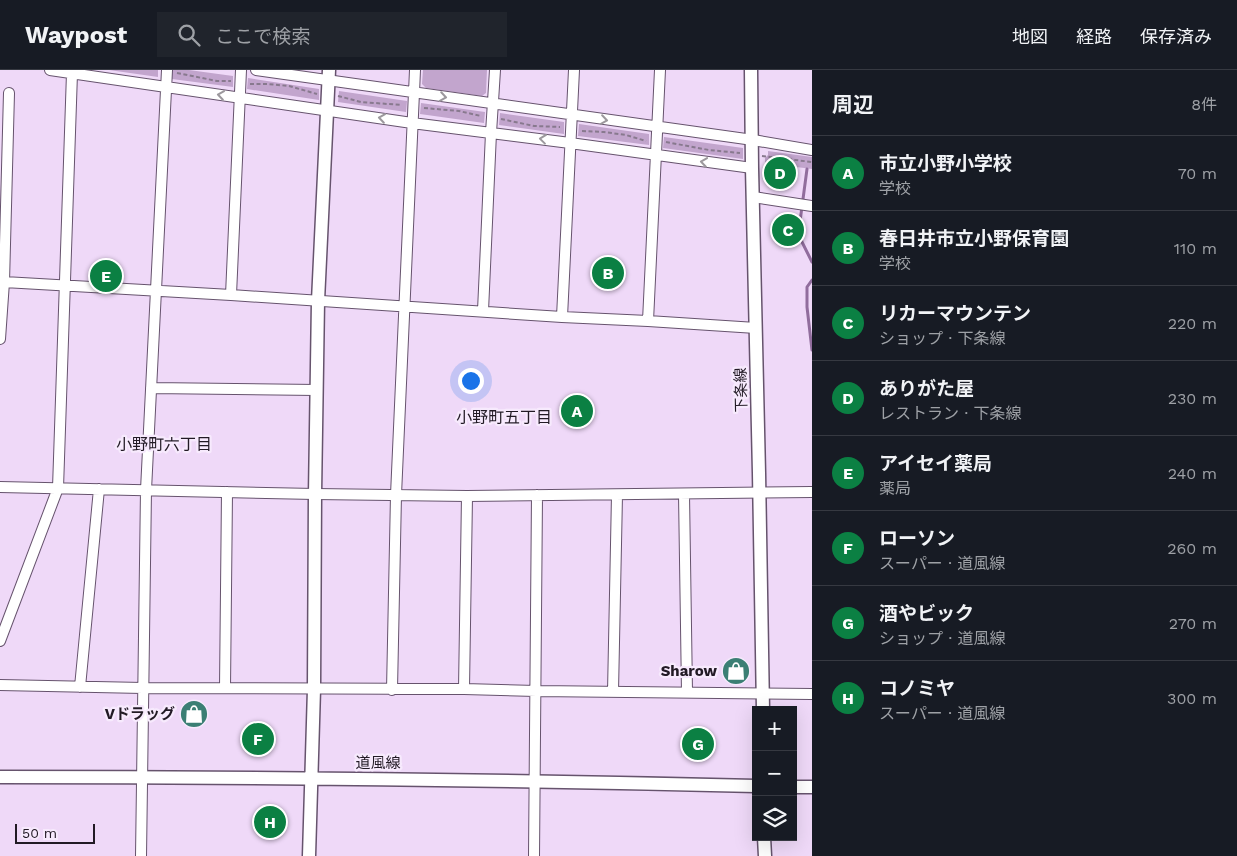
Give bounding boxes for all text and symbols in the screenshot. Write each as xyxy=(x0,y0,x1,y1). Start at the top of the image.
search box xyxy=(157,12,507,57)
text: Waypost xyxy=(25,21,127,49)
icon: search xyxy=(175,21,203,49)
text: ここで検索 xyxy=(215,25,310,48)
text: 地図 xyxy=(1012,26,1048,47)
text: 経路 xyxy=(1076,26,1112,47)
text: 保存済み xyxy=(1140,26,1212,47)
one-way arrow xyxy=(217,90,225,101)
one-way arrow xyxy=(439,91,448,101)
text: 周辺 xyxy=(832,92,874,117)
text: 8件 xyxy=(1191,95,1217,114)
one-way arrow xyxy=(378,113,386,124)
one-way arrow xyxy=(600,114,608,125)
one-way arrow xyxy=(539,135,547,145)
text: 市立小野小学校 xyxy=(879,152,1012,175)
pin: D xyxy=(764,154,796,192)
one-way arrow xyxy=(700,157,708,168)
text: A xyxy=(843,164,853,183)
text: 70 m xyxy=(1178,164,1217,183)
text: 学校 xyxy=(879,179,911,198)
pin: C xyxy=(772,211,804,249)
text: 春日井市立小野保育園 xyxy=(879,227,1069,250)
text: B xyxy=(843,239,853,258)
text: 110 m xyxy=(1174,239,1217,258)
pin: B xyxy=(592,254,624,292)
text: 学校 xyxy=(879,254,911,273)
pin: E xyxy=(90,257,122,295)
text: リカーマウンテン xyxy=(879,302,1031,325)
text: C xyxy=(843,314,853,333)
text: 220 m xyxy=(1168,314,1217,333)
text: ショップ · 下条線 xyxy=(879,329,1006,348)
street label: 下条線 xyxy=(732,367,750,413)
your location xyxy=(458,368,484,394)
text: ありがた屋 xyxy=(879,377,974,400)
text: D xyxy=(842,389,854,408)
text: 230 m xyxy=(1168,389,1217,408)
pin: A xyxy=(561,392,593,430)
text: レストラン · 下条線 xyxy=(879,404,1022,423)
district label: 小野町五丁目 xyxy=(456,408,552,427)
district label: 小野町六丁目 xyxy=(116,435,212,454)
text: アイセイ薬局 xyxy=(879,452,992,475)
text: E xyxy=(843,464,853,483)
text: 240 m xyxy=(1168,464,1217,483)
text: 薬局 xyxy=(879,479,911,498)
text: ローソン xyxy=(879,527,955,550)
text: F xyxy=(843,539,853,558)
text: 260 m xyxy=(1167,539,1217,558)
text: スーパー · 道風線 xyxy=(879,554,1005,573)
text: 酒やビック xyxy=(879,602,974,625)
text: G xyxy=(842,614,854,633)
text: 270 m xyxy=(1169,614,1217,633)
text: ショップ · 道風線 xyxy=(879,629,1006,648)
shop icon: Sharow xyxy=(721,656,751,686)
place label: Sharow xyxy=(661,662,717,680)
text: コノミヤ xyxy=(879,677,955,700)
text: H xyxy=(842,689,854,708)
text: 300 m xyxy=(1167,689,1217,708)
shop icon: Vドラッグ xyxy=(179,699,209,729)
text: スーパー · 道風線 xyxy=(879,704,1005,723)
place label: Vドラッグ xyxy=(105,705,175,723)
map controls xyxy=(752,706,797,841)
button: + xyxy=(752,706,797,751)
pin: F xyxy=(242,720,274,758)
pin: G xyxy=(682,725,714,763)
button: − xyxy=(752,751,797,796)
street label: 道風線 xyxy=(355,754,401,772)
button: layers xyxy=(752,796,797,841)
pin: H xyxy=(254,803,286,841)
scale bar xyxy=(15,821,95,844)
text: 50 m xyxy=(22,825,57,841)

